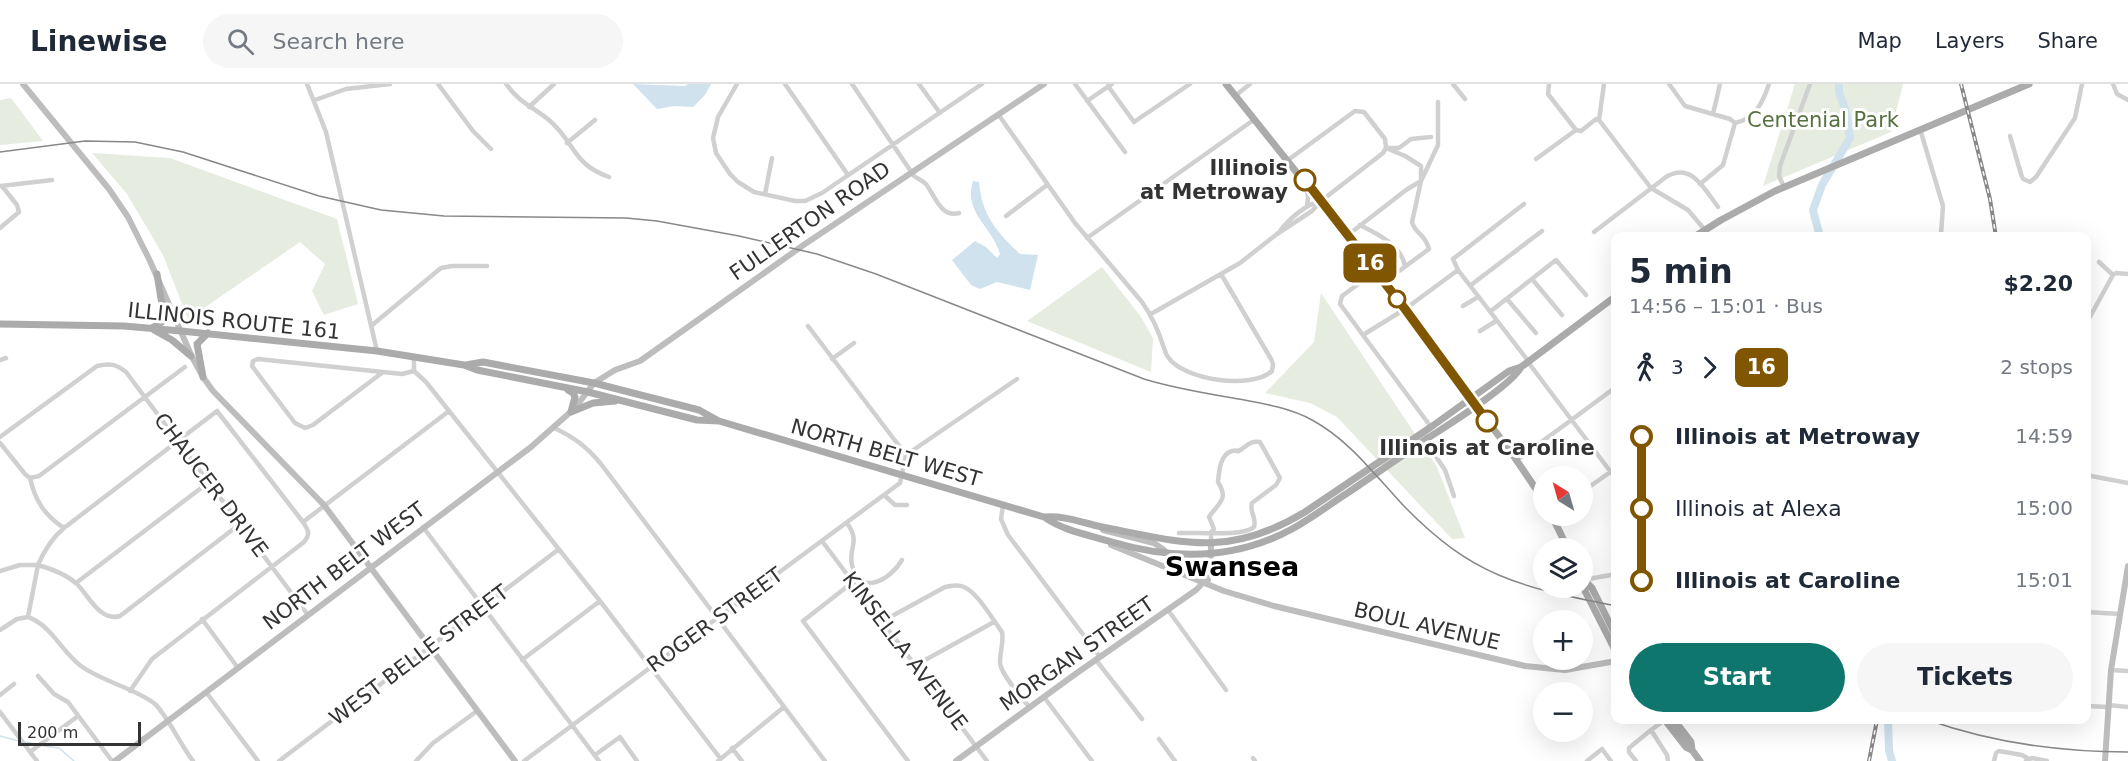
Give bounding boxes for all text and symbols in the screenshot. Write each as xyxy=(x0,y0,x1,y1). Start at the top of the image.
search box xyxy=(203,14,623,68)
text: Linewise xyxy=(30,25,167,58)
icon: search xyxy=(224,25,257,58)
text: Search here xyxy=(272,29,405,54)
text: Map xyxy=(1858,29,1902,53)
text: Layers xyxy=(1935,29,2004,53)
text: Share xyxy=(2037,29,2098,53)
park label: Centenial Park xyxy=(1747,108,1900,132)
place label: Illinois at Metroway xyxy=(1140,156,1288,204)
street label: FULLERTON ROAD xyxy=(725,157,895,285)
marker: Illinois at Metroway xyxy=(1294,169,1316,191)
line badge: 16 xyxy=(1343,244,1397,282)
text: 16 xyxy=(1355,251,1385,275)
text: 5 min xyxy=(1629,252,1733,291)
text: $2.20 xyxy=(2003,271,2073,296)
unlabelled marker xyxy=(1388,290,1406,308)
text: 14:56 – 15:01 · Bus xyxy=(1629,294,1823,318)
street label: ILLINOIS ROUTE 161 xyxy=(127,298,341,344)
icon: walk xyxy=(1629,351,1662,384)
icon: forward xyxy=(1693,351,1726,384)
text: 3 xyxy=(1671,355,1684,379)
text: 16 xyxy=(1747,355,1776,379)
text: 2 stops xyxy=(2000,355,2073,379)
street label: CHAUCER DRIVE xyxy=(149,408,273,562)
marker: Illinois at Caroline xyxy=(1476,410,1498,432)
street label: NORTH BELT WEST xyxy=(788,414,984,492)
text: Illinois at Metroway xyxy=(1675,424,1920,449)
text: 14:59 xyxy=(2015,424,2073,448)
place label: Illinois at Caroline xyxy=(1379,436,1595,460)
north arrow xyxy=(1533,466,1593,526)
map controls xyxy=(1533,466,1593,742)
text: Illinois at Alexa xyxy=(1675,496,1842,521)
text: 15:00 xyxy=(2015,496,2073,520)
street label: NORTH BELT WEST xyxy=(258,497,430,635)
button: layers xyxy=(1533,538,1593,598)
district label: Swansea xyxy=(1165,551,1299,582)
street label: ROGER STREET xyxy=(642,563,788,677)
street label: KINSELLA AVENUE xyxy=(838,567,972,735)
text: Illinois at Caroline xyxy=(1675,568,1901,593)
text: 15:01 xyxy=(2015,568,2073,592)
street label: WEST BELLE STREET xyxy=(325,580,513,730)
street label: MORGAN STREET xyxy=(995,592,1159,716)
street label: BOUL AVENUE xyxy=(1352,598,1502,654)
button: + xyxy=(1533,610,1593,670)
button: Start xyxy=(1629,643,1845,712)
button: Tickets xyxy=(1857,643,2073,712)
button: − xyxy=(1533,682,1593,742)
scale bar xyxy=(18,719,141,746)
text: 200 m xyxy=(27,723,78,742)

